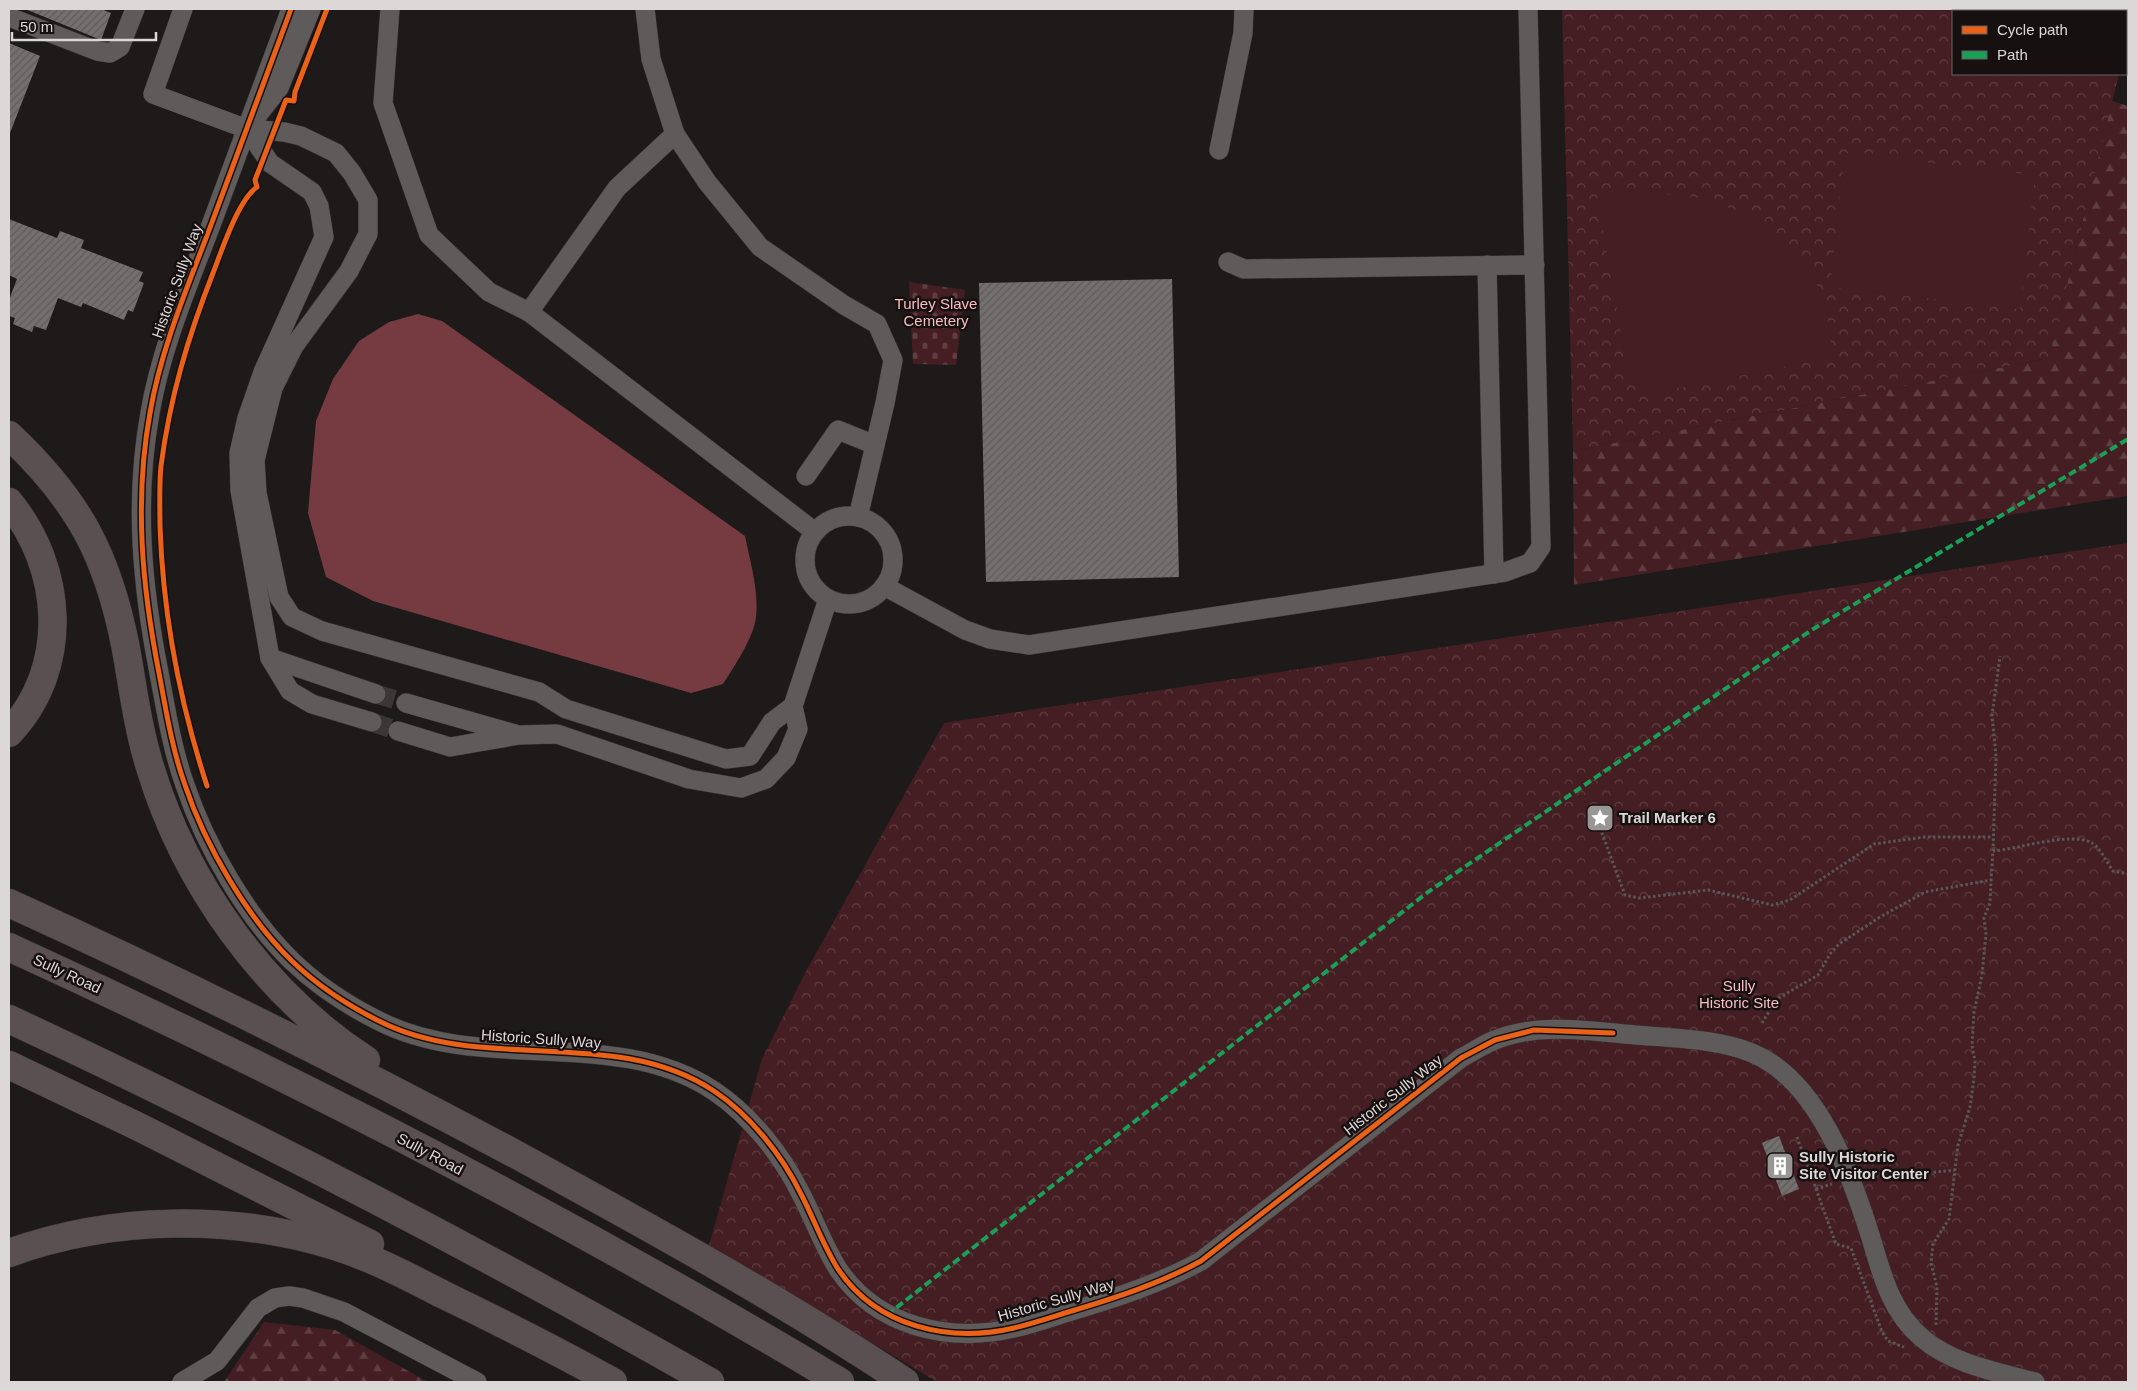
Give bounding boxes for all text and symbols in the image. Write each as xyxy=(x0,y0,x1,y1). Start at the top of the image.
scale bar xyxy=(12,10,156,42)
legend xyxy=(1952,10,2127,75)
text: 50 m xyxy=(20,18,53,35)
text: Cycle path xyxy=(1997,21,2068,38)
text: Path xyxy=(1997,46,2028,63)
street label: Historic Sully Way xyxy=(148,221,205,340)
park label: Turley Slave Cemetery xyxy=(895,295,977,329)
place icon: Trail Marker 6 xyxy=(1585,803,1615,833)
place label: Trail Marker 6 xyxy=(1619,809,1716,826)
street label: Sully Road xyxy=(31,951,104,997)
park label: Sully Historic Site xyxy=(1699,977,1779,1011)
street label: Historic Sully Way xyxy=(480,1026,602,1051)
street label: Historic Sully Way xyxy=(1340,1051,1446,1138)
street label: Sully Road xyxy=(394,1129,466,1178)
place label: Sully Historic Site Visitor Center xyxy=(1799,1148,1929,1182)
building icon: Sully Historic Site Visitor Center xyxy=(1765,1151,1795,1181)
street label: Historic Sully Way xyxy=(996,1275,1117,1324)

